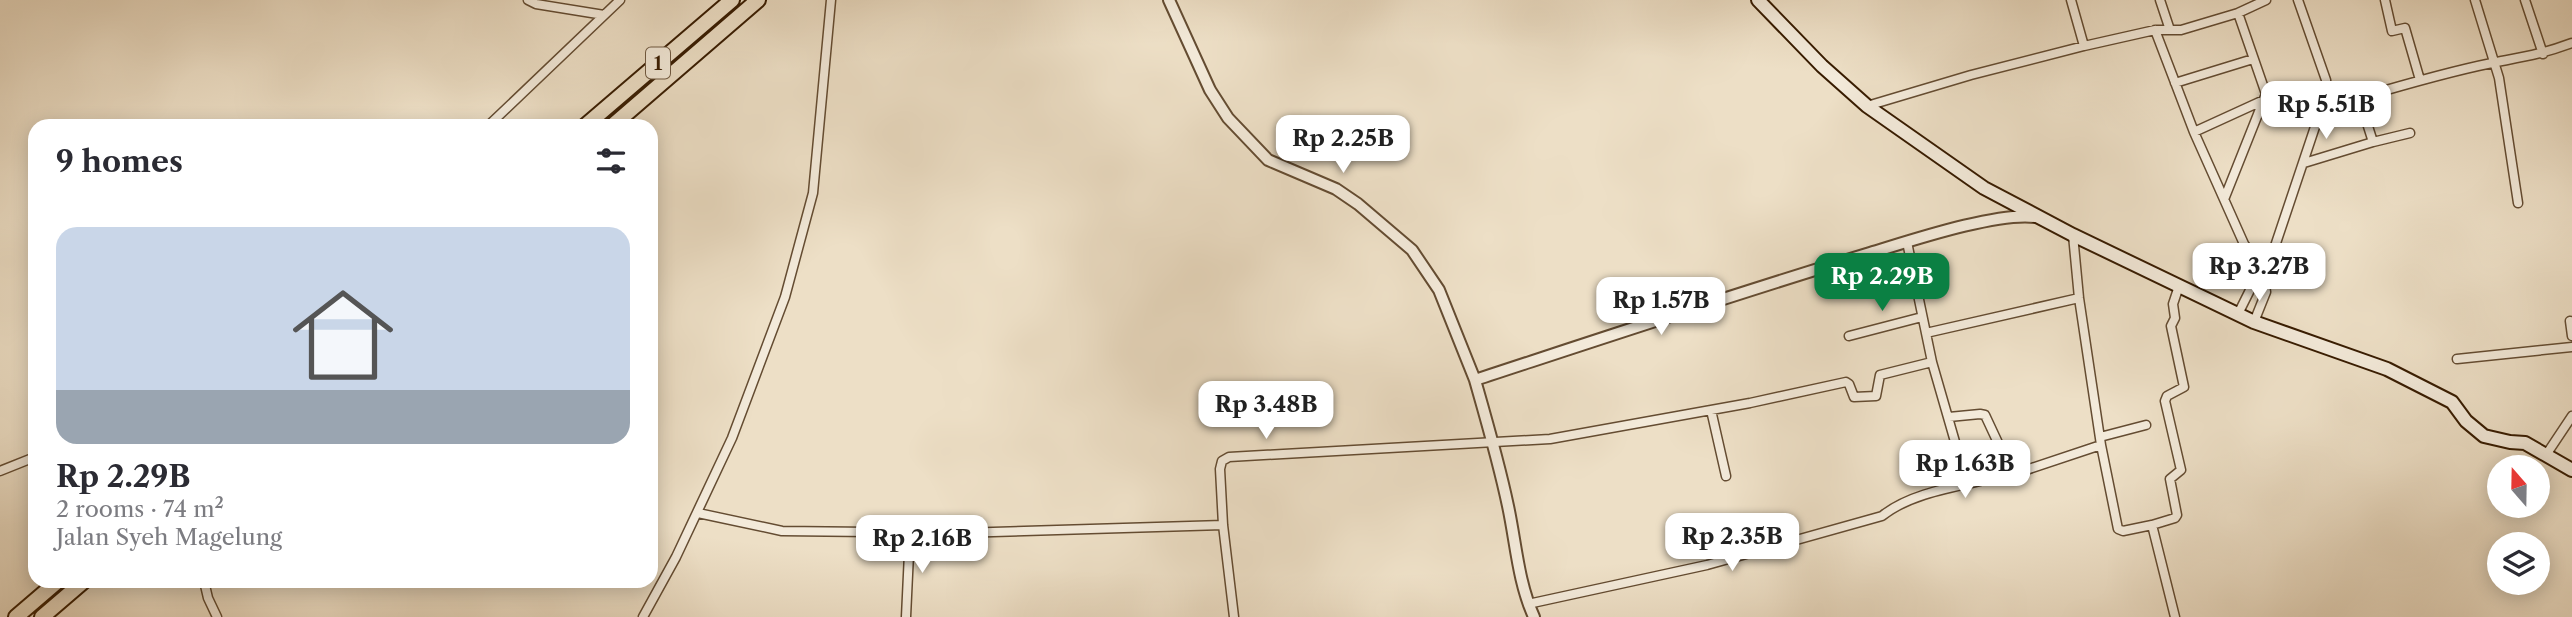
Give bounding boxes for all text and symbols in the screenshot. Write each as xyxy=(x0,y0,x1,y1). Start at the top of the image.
road number: 1 xyxy=(646,48,670,78)
pin: Rp 5.51B xyxy=(2254,82,2398,141)
text: Rp 5.51B xyxy=(2277,90,2375,118)
pin: Rp 2.25B xyxy=(1271,116,1415,175)
text: Rp 2.25B xyxy=(1292,124,1394,152)
icon: filters xyxy=(592,142,630,180)
text: 9 homes xyxy=(56,143,183,180)
pin: Rp 3.27B xyxy=(2187,244,2331,303)
text: Rp 3.27B xyxy=(2209,252,2309,280)
pin: Rp 2.29B xyxy=(1810,254,1954,313)
text: Rp 2.29B xyxy=(1830,262,1934,290)
icon: home xyxy=(280,272,406,398)
pin: Rp 1.57B xyxy=(1589,278,1733,337)
text: Rp 1.57B xyxy=(1612,286,1710,314)
pin: Rp 3.48B xyxy=(1194,382,1338,441)
text: Rp 3.48B xyxy=(1214,390,1318,418)
pin: Rp 1.63B xyxy=(1893,440,2037,500)
text: Rp 1.63B xyxy=(1915,449,2015,477)
north arrow xyxy=(2487,455,2550,518)
map controls xyxy=(2487,455,2550,595)
text: Rp 2.29B xyxy=(56,458,191,495)
text: 2 rooms · 74 m² xyxy=(56,495,224,523)
pin: Rp 2.35B xyxy=(1660,514,1804,573)
pin: Rp 2.16B xyxy=(850,516,994,575)
text: Rp 2.35B xyxy=(1681,522,1783,550)
text: Jalan Syeh Magelung xyxy=(56,523,282,551)
text: Rp 2.16B xyxy=(872,524,972,552)
button: layers xyxy=(2487,532,2550,595)

